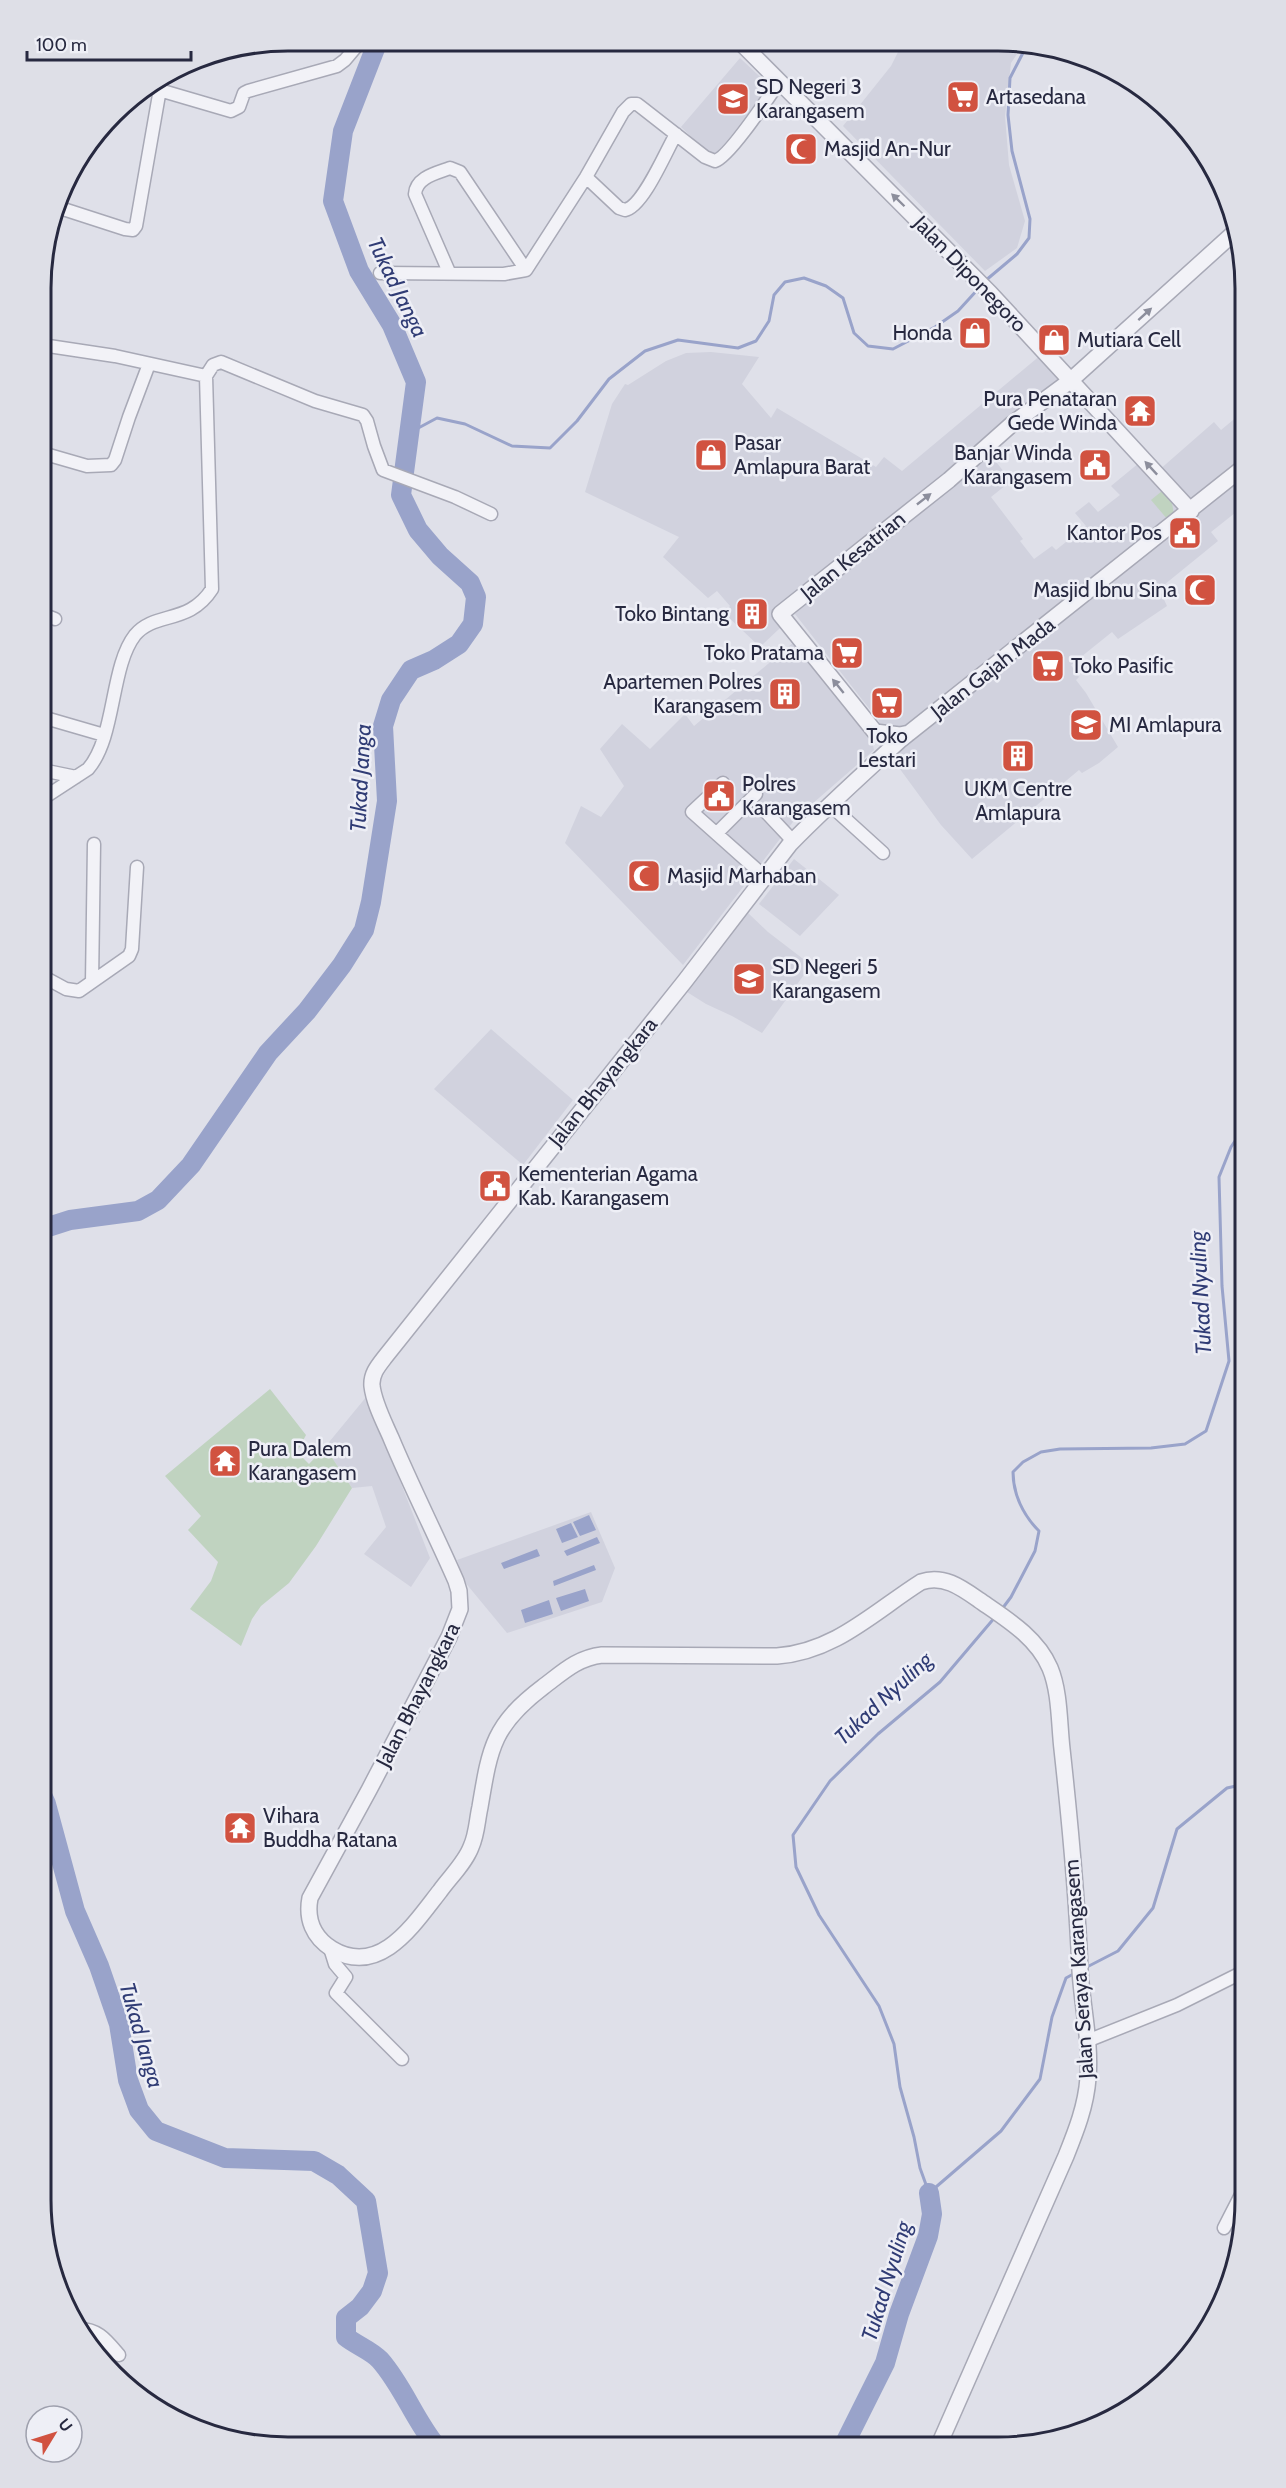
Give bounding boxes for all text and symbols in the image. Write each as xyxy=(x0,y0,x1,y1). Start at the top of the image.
scale bar xyxy=(27,24,190,62)
text: 100 m xyxy=(36,34,87,56)
place label: SD Negeri 3 Karangasem xyxy=(756,74,865,123)
supermarket icon: Artasedana xyxy=(945,79,981,115)
school or university icon: SD Negeri 3 Karangasem xyxy=(715,81,751,117)
place label: Artasedana xyxy=(986,84,1086,109)
mosque icon: Masjid An-Nur xyxy=(783,131,819,167)
place label: Masjid An-Nur xyxy=(824,136,951,162)
one-way arrow xyxy=(890,193,905,207)
street label: Jalan Diponegoro xyxy=(908,210,1032,337)
water label: Tukad Janga xyxy=(362,233,433,342)
one-way arrow xyxy=(1137,308,1152,321)
shop icon: Honda xyxy=(957,315,993,351)
place label: Honda xyxy=(892,320,952,345)
shop icon: Mutiara Cell xyxy=(1036,322,1072,358)
place label: Mutiara Cell xyxy=(1077,327,1181,352)
place label: Pura Penataran Gede Winda xyxy=(983,386,1117,435)
temple icon: Pura Penataran Gede Winda xyxy=(1122,393,1158,429)
place label: Pasar Amlapura Barat xyxy=(734,430,870,479)
shop icon: Pasar Amlapura Barat xyxy=(693,437,729,473)
place label: Banjar Winda Karangasem xyxy=(954,440,1072,489)
public building icon: Banjar Winda Karangasem xyxy=(1077,447,1113,483)
one-way arrow xyxy=(1145,461,1158,476)
one-way arrow xyxy=(917,494,932,506)
street label: Jalan Kesatrian xyxy=(795,506,910,606)
public building icon: Kantor Pos xyxy=(1167,515,1203,551)
place label: Kantor Pos xyxy=(1067,520,1162,545)
mosque icon: Masjid Ibnu Sina xyxy=(1182,572,1218,608)
place label: Masjid Ibnu Sina xyxy=(1033,577,1177,603)
building icon: Toko Bintang xyxy=(734,596,770,632)
place label: Toko Bintang xyxy=(615,601,730,626)
street label: Jalan Gajah Mada xyxy=(925,611,1060,725)
supermarket icon: Toko Pratama xyxy=(829,635,865,671)
place label: Toko Pratama xyxy=(704,640,824,665)
supermarket icon: Toko Pasific xyxy=(1030,648,1066,684)
place label: Toko Pasific xyxy=(1071,653,1173,678)
place label: Apartemen Polres Karangasem xyxy=(603,669,762,718)
building icon: Apartemen Polres Karangasem xyxy=(767,676,803,712)
one-way arrow xyxy=(832,678,845,694)
supermarket icon: Toko Lestari xyxy=(869,685,905,721)
school or university icon: MI Amlapura xyxy=(1068,707,1104,743)
place label: MI Amlapura xyxy=(1109,712,1222,737)
water label: Tukad Janga xyxy=(344,723,377,833)
place label: Toko Lestari xyxy=(858,723,916,772)
building icon: UKM Centre Amlapura xyxy=(1000,738,1036,774)
place label: Polres Karangasem xyxy=(742,771,851,820)
place label: UKM Centre Amlapura xyxy=(964,776,1072,825)
public building icon: Polres Karangasem xyxy=(701,778,737,814)
mosque icon: Masjid Marhaban xyxy=(626,858,662,894)
place label: Masjid Marhaban xyxy=(667,863,817,889)
place label: SD Negeri 5 Karangasem xyxy=(772,954,881,1003)
school or university icon: SD Negeri 5 Karangasem xyxy=(731,961,767,997)
street label: Jalan Bhayangkara xyxy=(542,1012,662,1152)
place label: Kementerian Agama Kab. Karangasem xyxy=(518,1161,698,1210)
public building icon: Kementerian Agama Kab. Karangasem xyxy=(477,1168,513,1204)
water label: Tukad Nyuling xyxy=(1184,1229,1217,1356)
place label: Pura Dalem Karangasem xyxy=(248,1436,357,1485)
temple icon: Pura Dalem Karangasem xyxy=(207,1443,243,1479)
street label: Jalan Bhayangkara xyxy=(370,1618,465,1772)
water label: Tukad Nyuling xyxy=(829,1646,939,1751)
place label: Vihara Buddha Ratana xyxy=(263,1803,397,1852)
temple icon: Vihara Buddha Ratana xyxy=(222,1810,258,1846)
street label: Jalan Seraya Karangasem xyxy=(1058,1859,1099,2081)
water label: Tukad Janga xyxy=(114,1979,169,2091)
water label: Tukad Nyuling xyxy=(855,2217,918,2344)
north arrow xyxy=(24,2404,84,2464)
text: U xyxy=(54,2415,76,2435)

